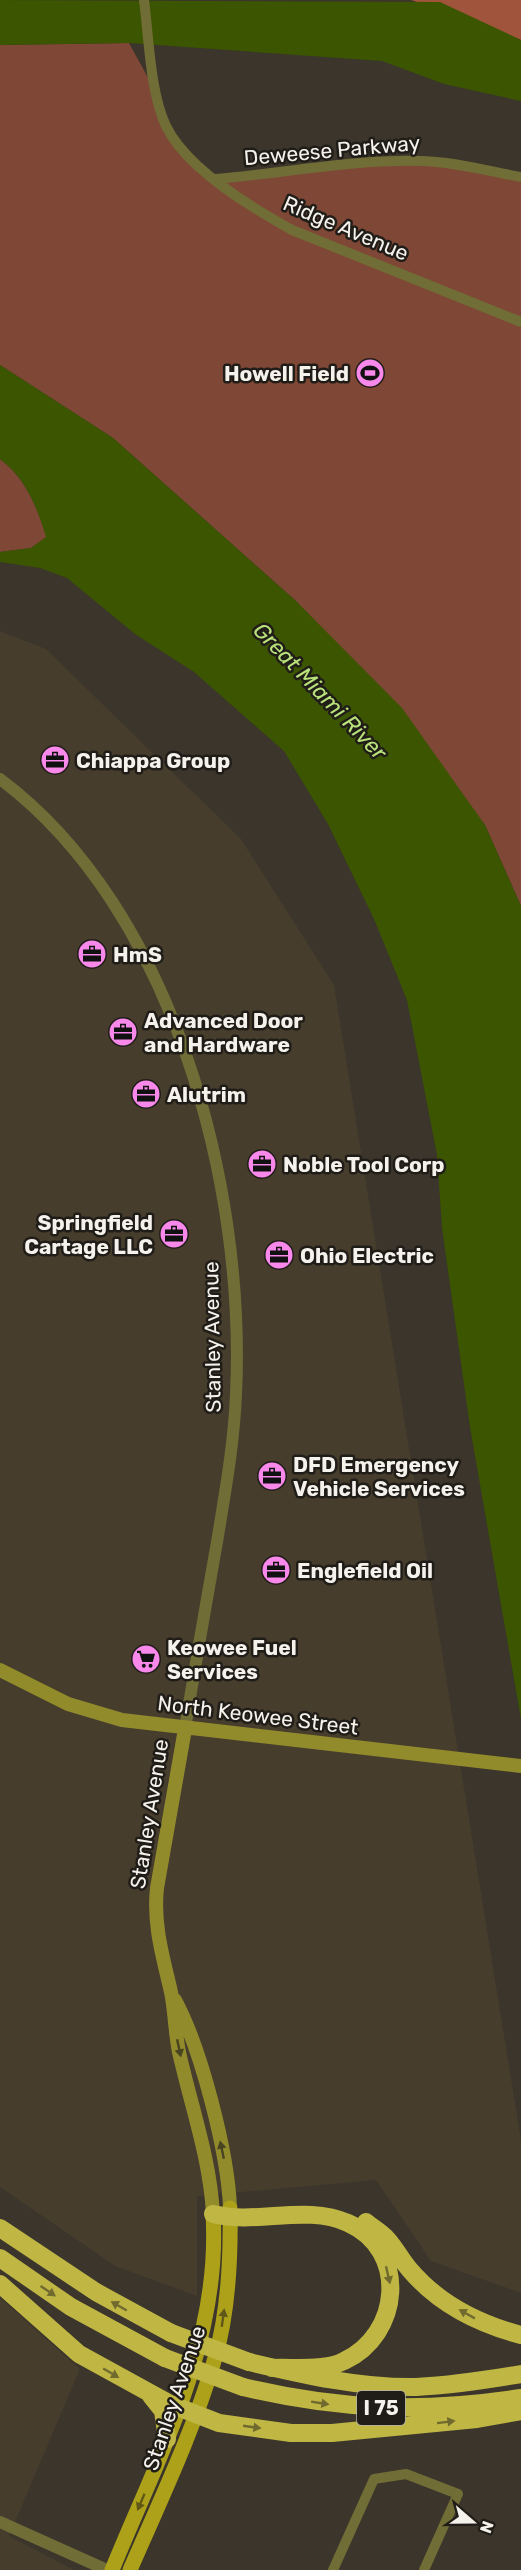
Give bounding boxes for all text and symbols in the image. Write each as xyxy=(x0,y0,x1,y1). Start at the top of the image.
street label: Deweese Parkway xyxy=(243,130,422,170)
street label: Ridge Avenue xyxy=(280,190,412,266)
sports icon: Howell Field xyxy=(354,357,386,389)
place label: Howell Field xyxy=(224,361,349,386)
water label: Great Miami River xyxy=(248,617,394,767)
office icon: Chiappa Group xyxy=(39,744,71,776)
place label: Chiappa Group xyxy=(76,748,230,773)
office icon: HmS xyxy=(76,938,108,970)
place label: HmS xyxy=(113,942,162,967)
place label: Advanced Door and Hardware xyxy=(144,1008,303,1057)
office icon: Advanced Door and Hardware xyxy=(107,1016,139,1048)
office icon: Alutrim xyxy=(130,1078,162,1110)
place label: Alutrim xyxy=(167,1082,246,1107)
office icon: Noble Tool Corp xyxy=(246,1148,278,1180)
place label: Noble Tool Corp xyxy=(283,1152,445,1177)
place label: Springfield Cartage LLC xyxy=(24,1210,153,1259)
office icon: Springfield Cartage LLC xyxy=(158,1218,190,1250)
office icon: Ohio Electric xyxy=(263,1239,295,1271)
place label: Ohio Electric xyxy=(300,1243,434,1268)
street label: Stanley Avenue xyxy=(198,1261,226,1413)
place label: DFD Emergency Vehicle Services xyxy=(293,1452,465,1501)
office icon: DFD Emergency Vehicle Services xyxy=(256,1460,288,1492)
office icon: Englefield Oil xyxy=(260,1554,292,1586)
place label: Englefield Oil xyxy=(297,1558,433,1583)
place label: Keowee Fuel Services xyxy=(167,1635,297,1684)
supermarket icon: Keowee Fuel Services xyxy=(130,1643,162,1675)
street label: North Keowee Street xyxy=(156,1690,360,1740)
street label: Stanley Avenue xyxy=(125,1737,173,1891)
one-way arrow xyxy=(175,2039,184,2058)
one-way arrow xyxy=(216,2141,226,2159)
one-way arrow xyxy=(383,2266,393,2284)
one-way arrow xyxy=(40,2285,56,2297)
one-way arrow xyxy=(111,2301,127,2312)
one-way arrow xyxy=(218,2308,227,2327)
one-way arrow xyxy=(458,2309,475,2319)
street label: Stanley Avenue xyxy=(138,2322,210,2474)
one-way arrow xyxy=(103,2368,120,2378)
road number: I 75 xyxy=(357,2391,405,2425)
one-way arrow xyxy=(311,2399,330,2408)
one-way arrow xyxy=(437,2417,456,2427)
one-way arrow xyxy=(243,2423,262,2432)
north arrow xyxy=(443,2492,503,2552)
one-way arrow xyxy=(136,2493,146,2511)
text: N xyxy=(476,2518,498,2536)

